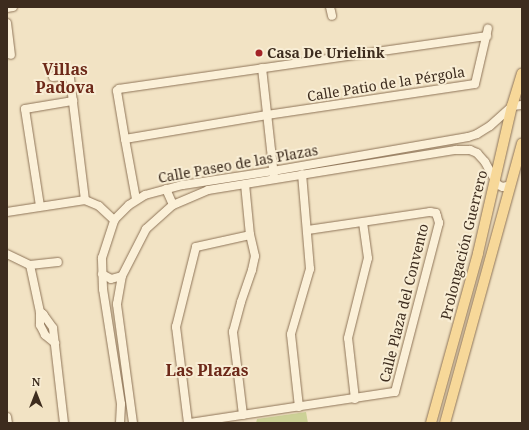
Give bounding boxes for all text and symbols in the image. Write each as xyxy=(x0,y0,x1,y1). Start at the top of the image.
place label: Casa De Urielink xyxy=(267,45,385,61)
marker: Casa De Urielink xyxy=(254,48,264,58)
district label: Villas Padova xyxy=(35,59,95,97)
street label: Calle Patio de la Pérgola xyxy=(306,63,466,105)
street label: Calle Paseo de las Plazas xyxy=(157,142,319,186)
street label: Prolongación Guerrero xyxy=(437,168,491,322)
street label: Calle Plaza del Convento xyxy=(376,222,432,384)
district label: Las Plazas xyxy=(165,360,249,380)
north arrow xyxy=(16,374,56,414)
text: N xyxy=(32,374,40,389)

